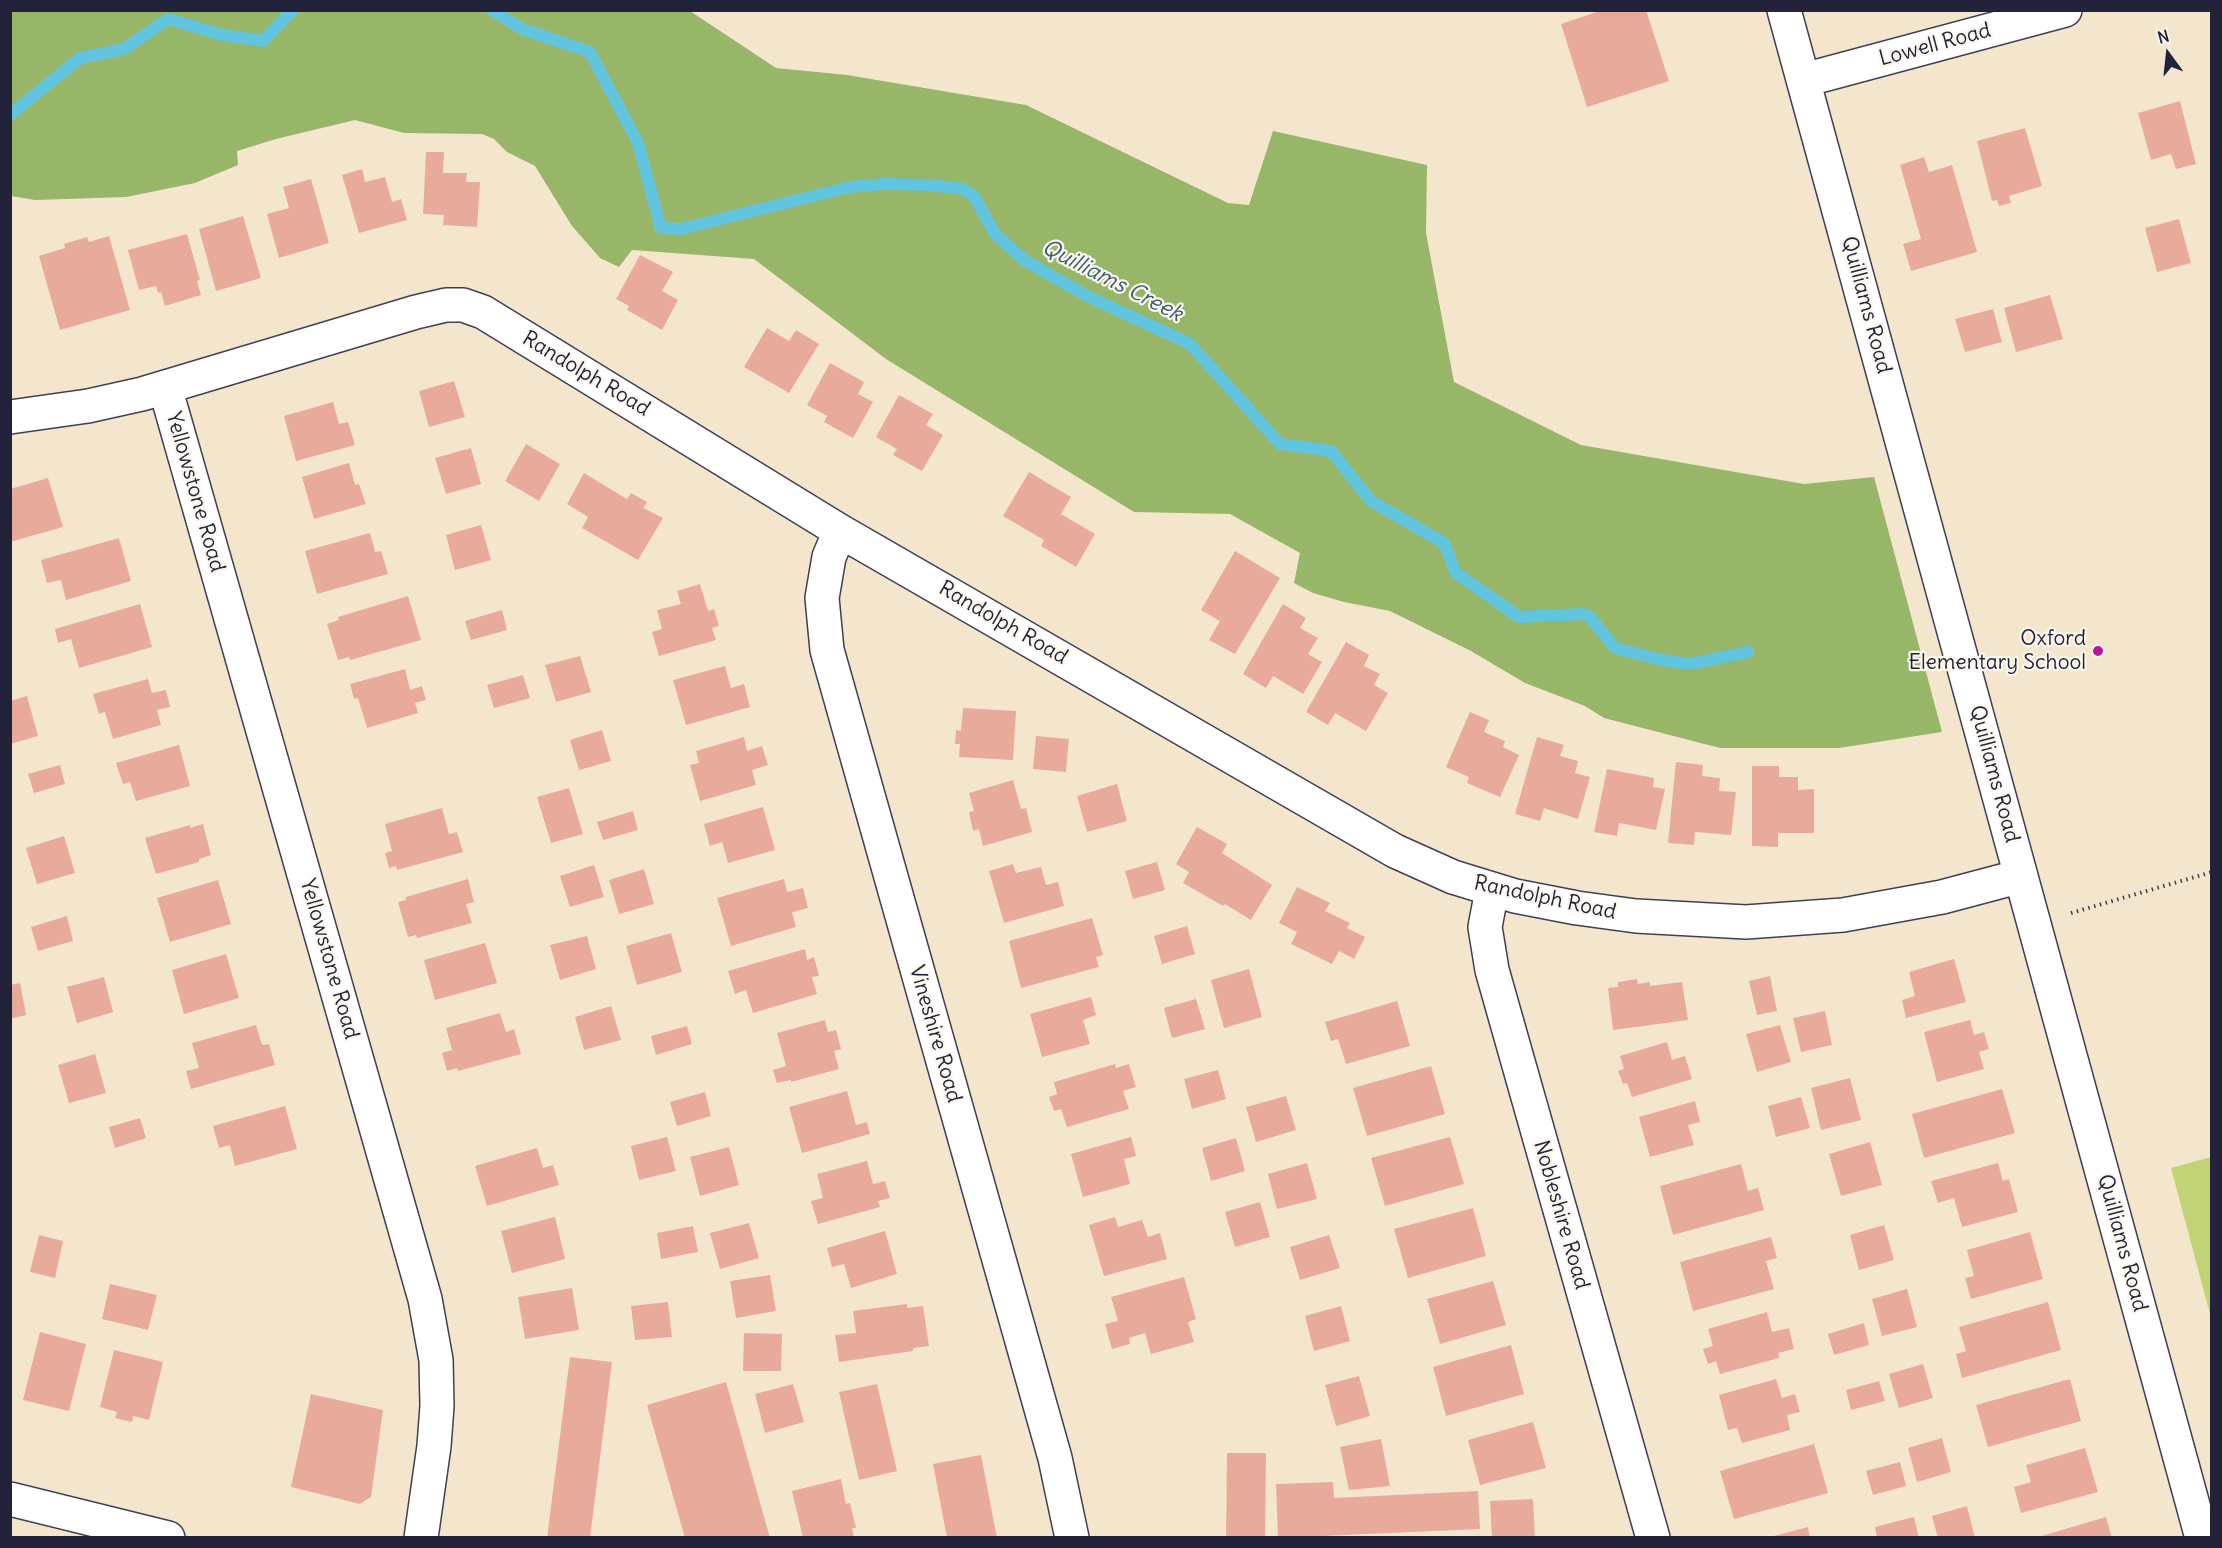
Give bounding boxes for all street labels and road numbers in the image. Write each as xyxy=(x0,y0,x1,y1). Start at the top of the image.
street label: Lowell Road xyxy=(1876,18,1994,72)
street label: Quilliams Road xyxy=(1836,234,1896,376)
street label: Randolph Road xyxy=(518,326,654,422)
street label: Yellowstone Road xyxy=(160,409,230,575)
street label: Randolph Road xyxy=(934,576,1072,670)
street label: Quilliams Road xyxy=(1964,703,2024,845)
street label: Randolph Road xyxy=(1472,871,1618,925)
street label: Yellowstone Road xyxy=(294,876,364,1042)
street label: Vineshire Road xyxy=(903,963,967,1105)
street label: Nobleshire Road xyxy=(1528,1138,1594,1292)
street label: Quilliams Road xyxy=(2092,1172,2152,1314)

